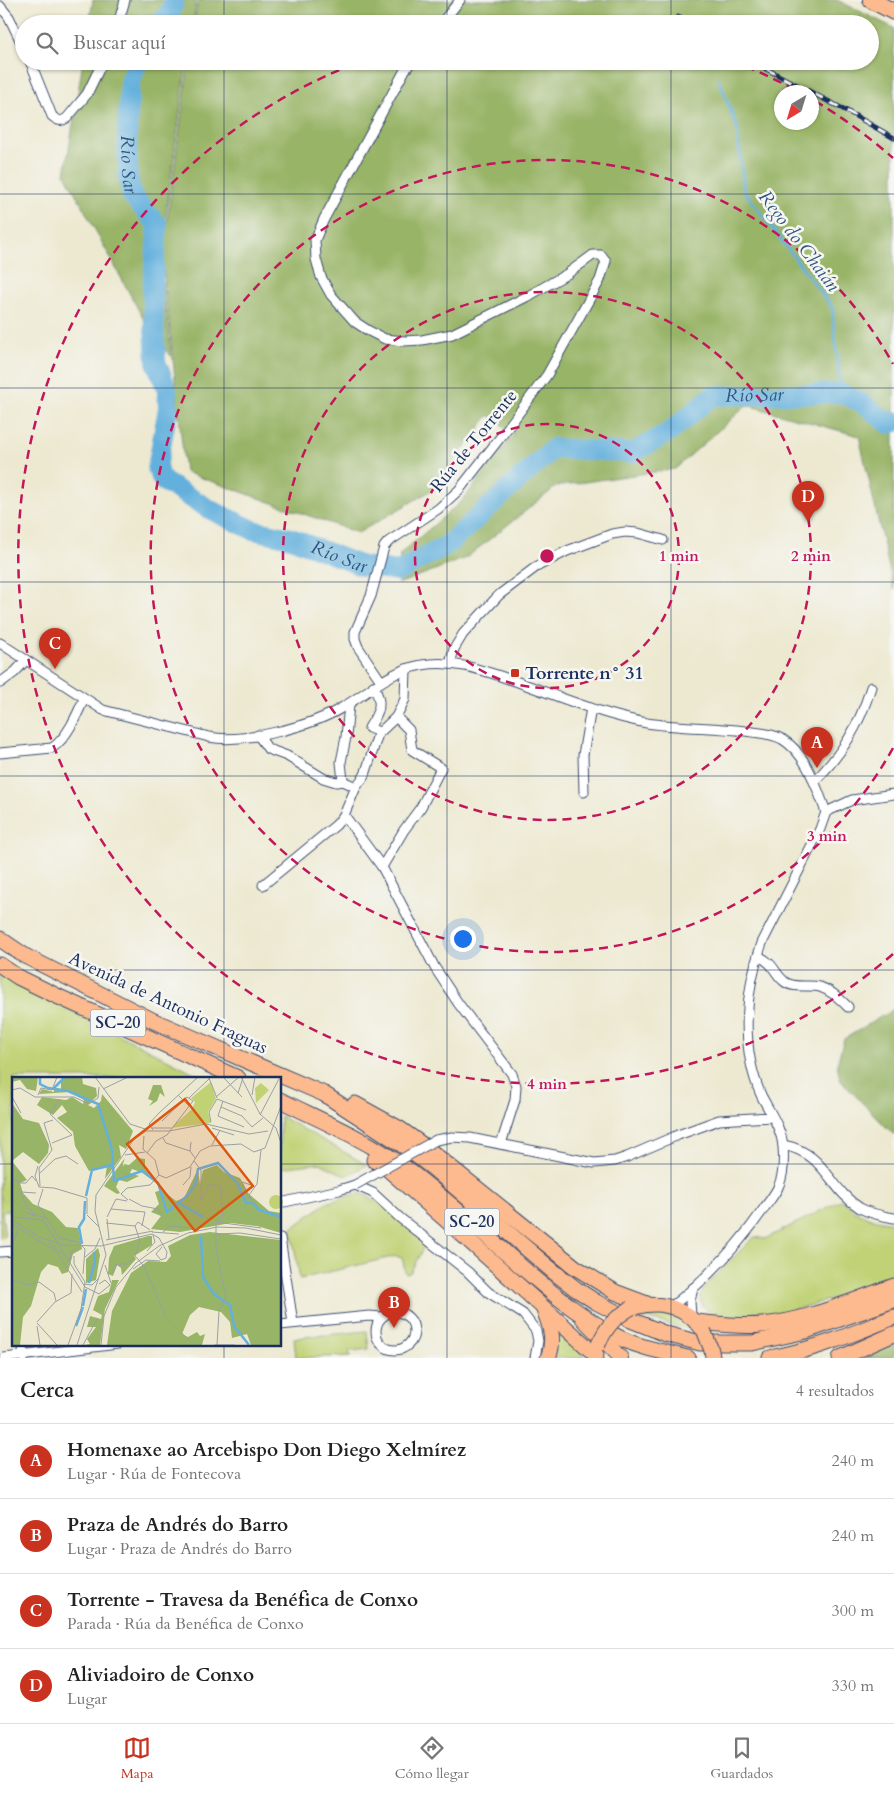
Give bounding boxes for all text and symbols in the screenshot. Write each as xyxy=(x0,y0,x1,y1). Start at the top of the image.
search box xyxy=(15,15,879,70)
icon: search xyxy=(33,29,61,57)
text: Buscar aquí xyxy=(73,30,166,56)
north arrow xyxy=(774,85,819,130)
water label: Río Sar xyxy=(114,135,144,197)
water label: Rego do Chaián xyxy=(752,185,846,298)
water label: Río Sar xyxy=(725,381,785,409)
street label: Rúa de Torrente xyxy=(425,384,523,498)
pin: D xyxy=(792,481,824,522)
water label: Río Sar xyxy=(307,534,369,580)
text: 1 min xyxy=(659,546,699,566)
text: 2 min xyxy=(791,546,831,566)
centre of rings xyxy=(538,547,556,565)
pin: C xyxy=(39,628,71,669)
place label: Torrente n° 31 xyxy=(525,661,644,686)
marker: Torrente n° 31 xyxy=(509,667,521,679)
pin: A xyxy=(801,727,833,768)
text: 3 min xyxy=(807,826,847,846)
your location xyxy=(450,926,476,952)
street label: Avenida de Antonio Fraguas xyxy=(64,946,272,1060)
road number: SC-20 xyxy=(90,1010,146,1036)
text: 4 min xyxy=(527,1074,567,1094)
inset map xyxy=(12,1077,281,1346)
road number: SC-20 xyxy=(444,1208,500,1236)
pin: B xyxy=(378,1287,410,1328)
text: Cerca xyxy=(20,1376,74,1405)
text: 4 resultados xyxy=(796,1380,874,1402)
text: Homenaxe ao Arcebispo Don Diego Xelmírez xyxy=(67,1437,466,1463)
text: A xyxy=(30,1450,42,1472)
text: 240 m xyxy=(832,1450,874,1472)
text: Lugar · Rúa de Fontecova xyxy=(67,1463,241,1485)
text: Praza de Andrés do Barro xyxy=(67,1512,288,1538)
text: B xyxy=(30,1525,42,1547)
text: 240 m xyxy=(832,1525,874,1547)
text: Lugar · Praza de Andrés do Barro xyxy=(67,1538,292,1560)
text: Torrente - Travesa da Benéfica de Conxo xyxy=(67,1587,418,1613)
text: C xyxy=(30,1600,42,1622)
text: 300 m xyxy=(832,1600,874,1622)
text: Parada · Rúa da Benéfica de Conxo xyxy=(67,1613,304,1635)
text: Aliviadoiro de Conxo xyxy=(67,1662,254,1688)
text: D xyxy=(29,1675,43,1697)
text: 330 m xyxy=(832,1675,874,1697)
text: Lugar xyxy=(67,1688,107,1710)
tab: Mapa xyxy=(121,1734,153,1783)
tab: Cómo llegar xyxy=(395,1734,469,1783)
tab: Guardados xyxy=(710,1734,773,1783)

